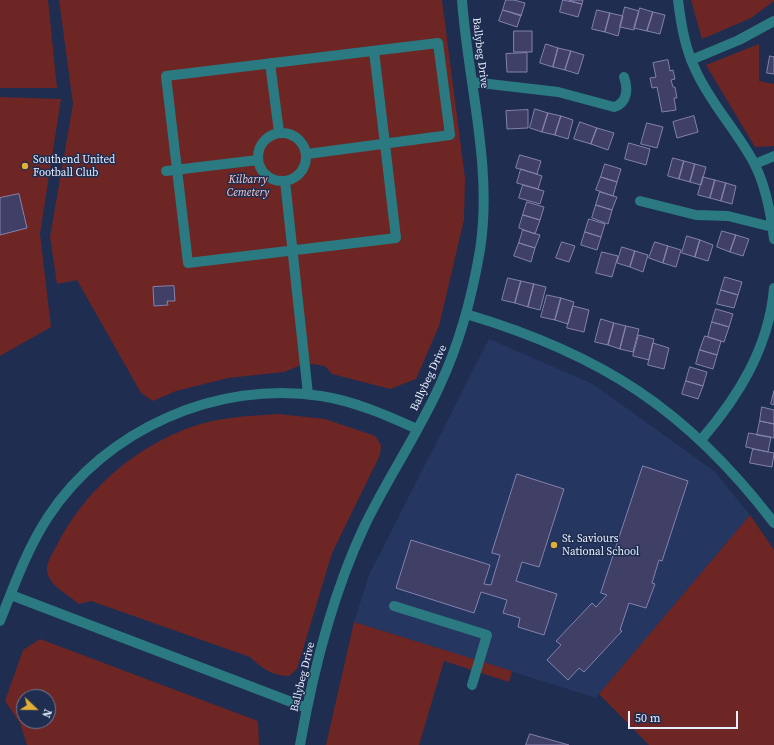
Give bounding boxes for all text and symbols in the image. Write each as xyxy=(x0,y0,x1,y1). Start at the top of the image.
street label: Ballybeg Drive xyxy=(469,17,491,89)
place label: Southend United Football Club xyxy=(33,153,115,179)
marker: Southend United Football Club xyxy=(20,161,30,171)
park label: Kilbarry Cemetery xyxy=(227,173,269,199)
street label: Ballybeg Drive xyxy=(408,343,450,413)
place label: St. Saviours National School xyxy=(562,532,639,558)
marker: St. Saviours National School xyxy=(549,540,559,550)
street label: Ballybeg Drive xyxy=(288,641,318,713)
north arrow xyxy=(16,689,56,729)
scale bar xyxy=(630,703,740,729)
text: N xyxy=(38,707,55,720)
text: 50 m xyxy=(635,710,661,726)

